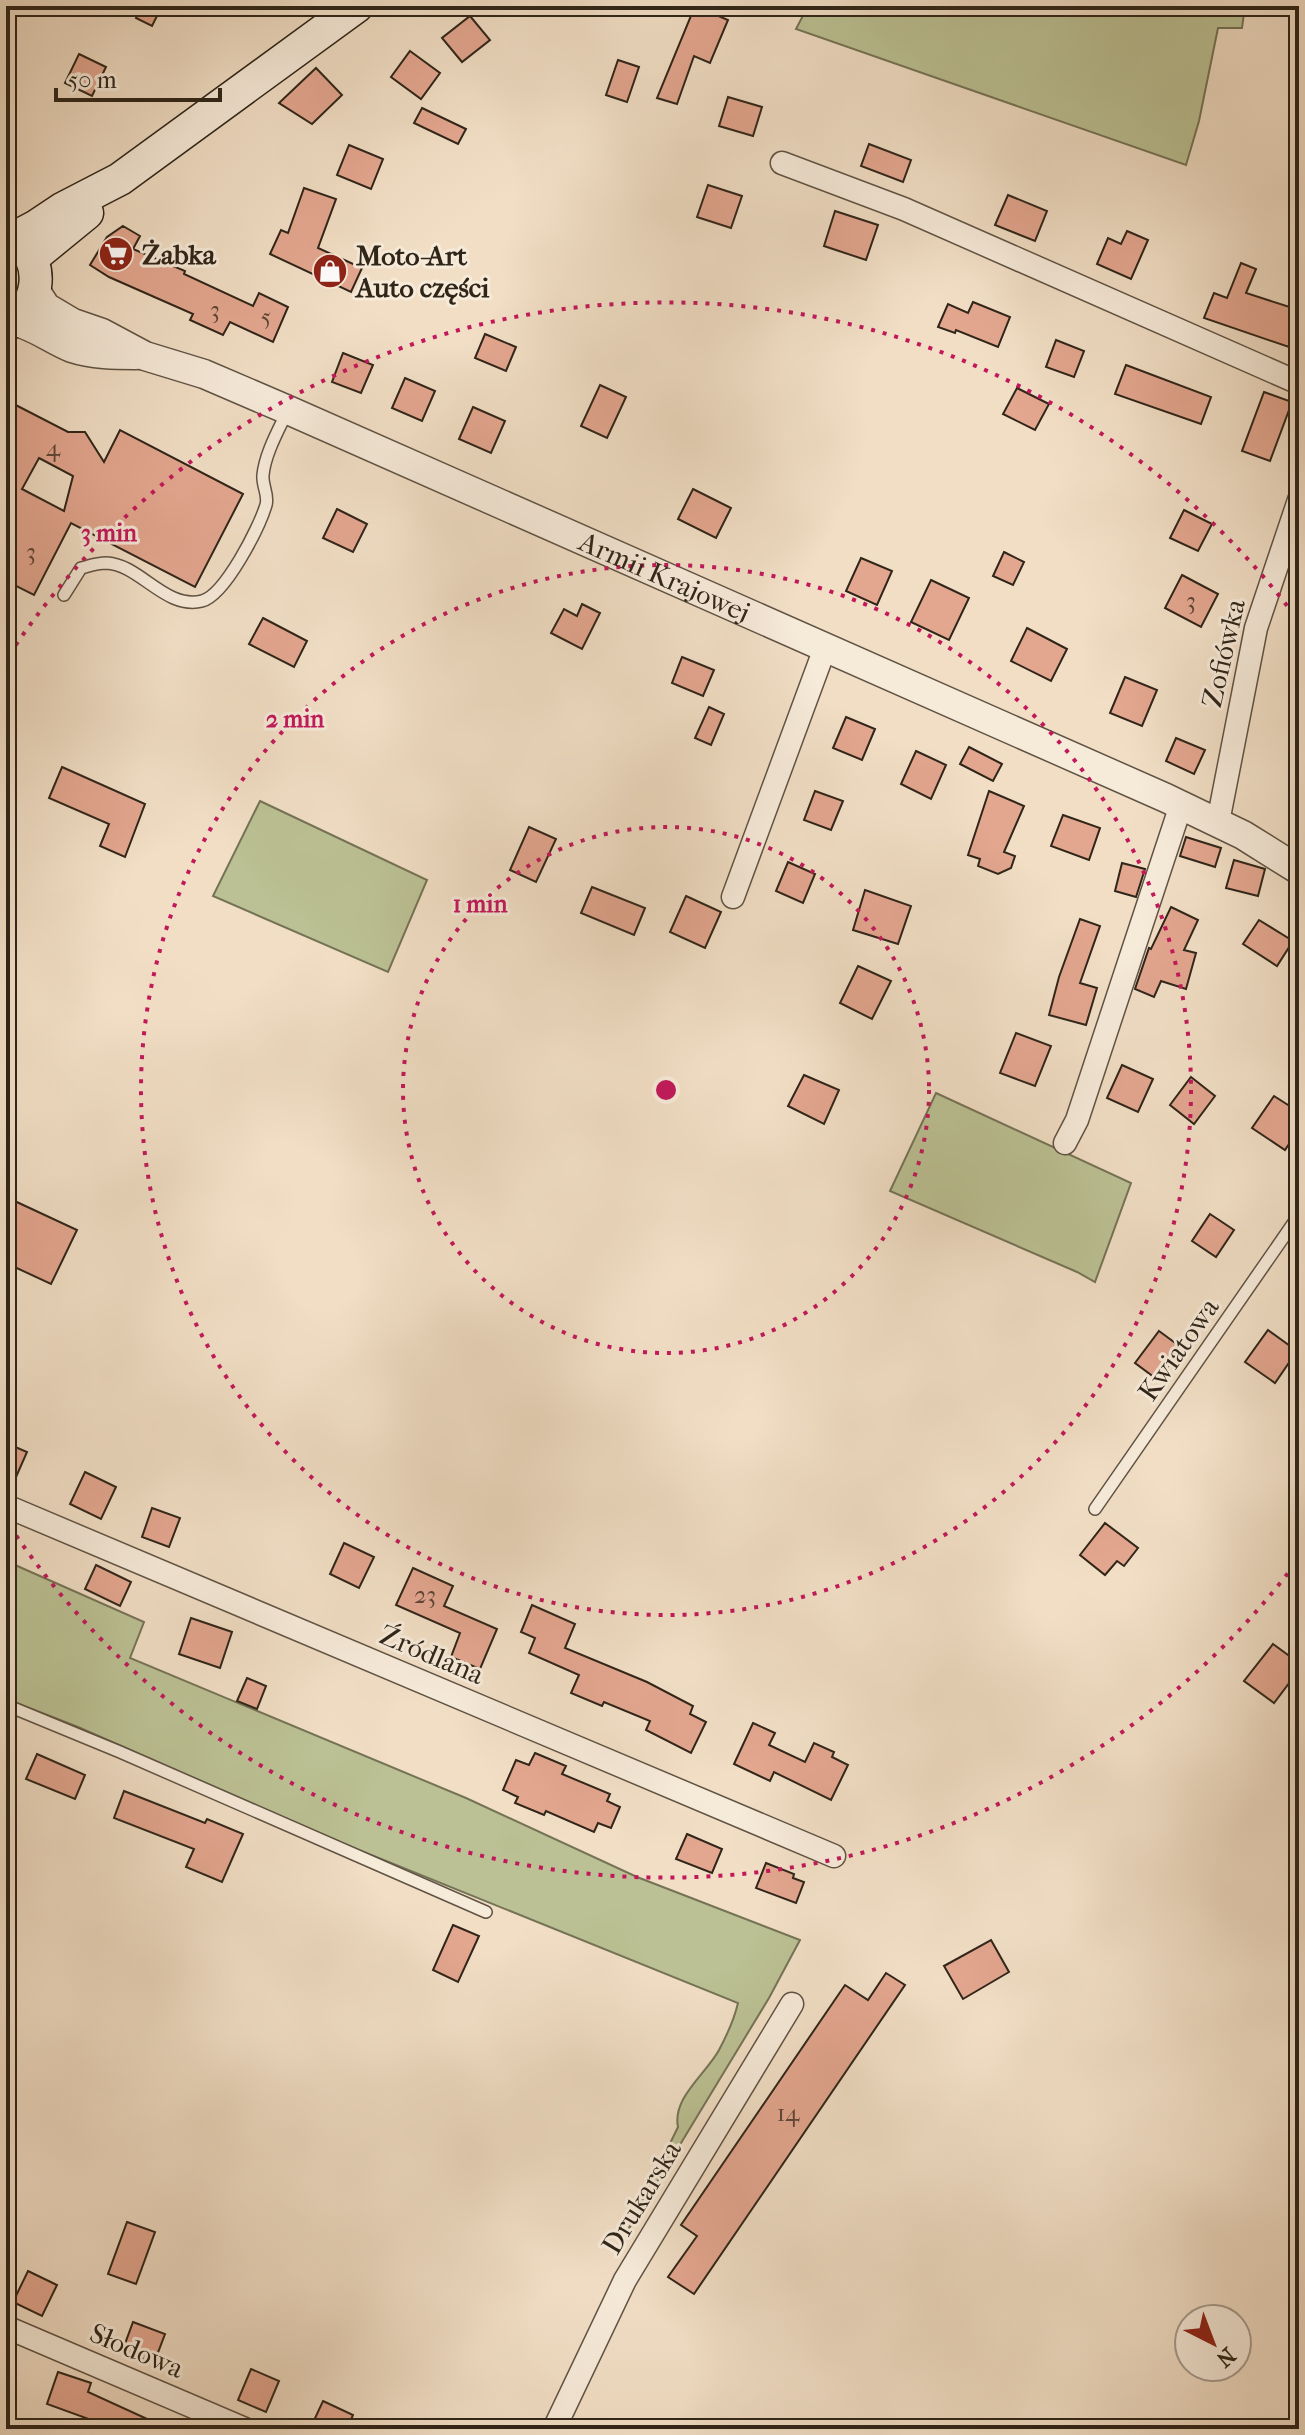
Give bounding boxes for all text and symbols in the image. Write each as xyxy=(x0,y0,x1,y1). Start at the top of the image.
scale bar xyxy=(56,52,220,102)
text: 50 m xyxy=(68,66,117,94)
supermarket icon: Żabka xyxy=(97,235,135,273)
place label: Żabka xyxy=(142,238,217,271)
place label: Moto-Art Auto części xyxy=(354,239,490,305)
shop icon: Moto-Art Auto części xyxy=(311,252,349,290)
house number: 3 xyxy=(210,296,220,324)
house number: 5 xyxy=(261,303,271,331)
house number: 4 xyxy=(46,434,61,462)
text: 3 min xyxy=(81,519,138,547)
street label: Armii Krajowej xyxy=(573,524,755,629)
house number: 3 xyxy=(26,538,36,566)
house number: 3 xyxy=(1186,587,1196,615)
street label: Zofiówka xyxy=(1195,595,1252,710)
text: 2 min xyxy=(266,705,325,733)
text: 1 min xyxy=(453,890,508,918)
centre of rings xyxy=(652,1076,680,1104)
street label: Kwiatowa xyxy=(1131,1291,1226,1407)
house number: 23 xyxy=(414,1581,436,1609)
street label: Źródlana xyxy=(375,1618,490,1692)
house number: 14 xyxy=(777,2099,800,2127)
street label: Drukarska xyxy=(595,2134,689,2260)
north arrow xyxy=(1173,2303,1253,2383)
street label: Słodowa xyxy=(85,2316,190,2385)
text: N xyxy=(1211,2342,1241,2373)

